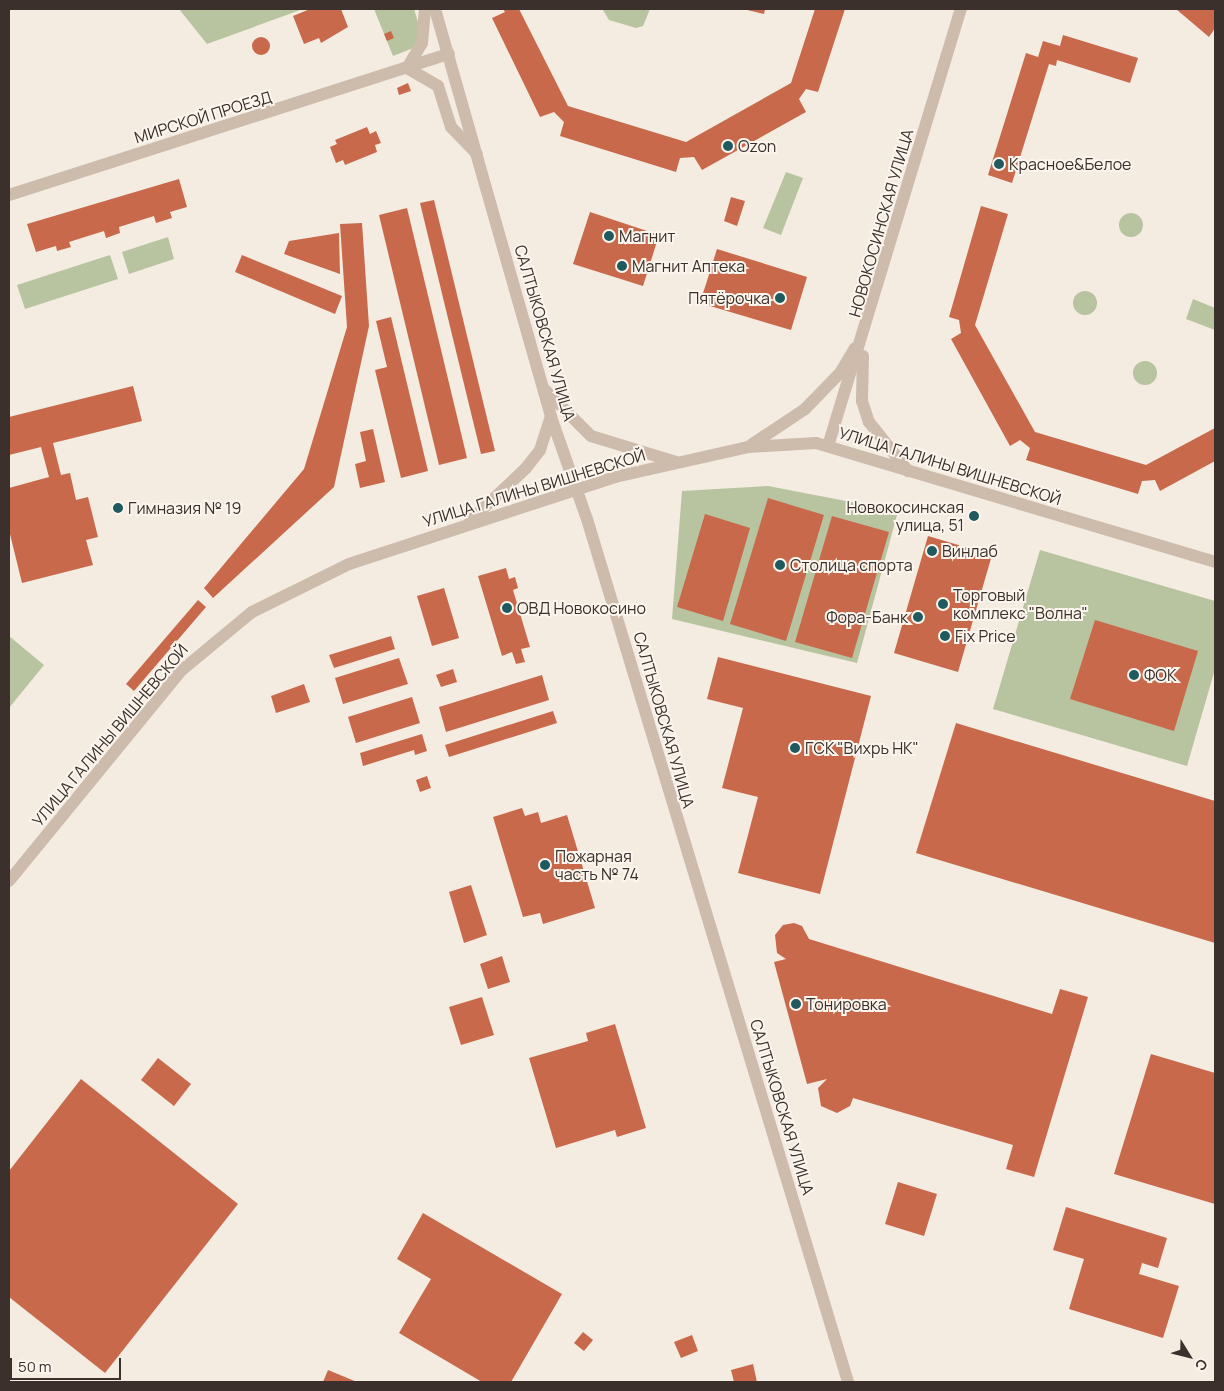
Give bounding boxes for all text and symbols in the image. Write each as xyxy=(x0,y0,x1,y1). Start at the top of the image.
street label: МИРСКОЙ ПРОЕЗД xyxy=(132,87,274,147)
street label: НОВОКОСИНСКАЯ УЛИЦА xyxy=(845,127,917,319)
place label: Ozon xyxy=(738,136,776,156)
marker: Ozon xyxy=(722,140,734,152)
place label: Красное&Белое xyxy=(1009,154,1131,174)
marker: Красное&Белое xyxy=(993,158,1005,170)
place label: Магнит xyxy=(619,226,675,246)
marker: Магнит xyxy=(603,230,615,242)
street label: САЛТЫКОВСКАЯ УЛИЦА xyxy=(511,243,579,423)
place label: Магнит Аптека xyxy=(632,256,745,276)
marker: Магнит Аптека xyxy=(616,260,628,272)
place label: Пятёрочка xyxy=(688,288,770,308)
marker: Пятёрочка xyxy=(774,292,786,304)
street label: УЛИЦА ГАЛИНЫ ВИШНЕВСКОЙ xyxy=(836,423,1064,509)
street label: УЛИЦА ГАЛИНЫ ВИШНЕВСКОЙ xyxy=(420,445,648,531)
place label: Новокосинская улица, 51 xyxy=(846,497,964,535)
place label: Гимназия № 19 xyxy=(128,498,241,518)
marker: Гимназия № 19 xyxy=(112,502,124,514)
marker: Новокосинская улица, 51 xyxy=(968,510,980,522)
place label: Винлаб xyxy=(942,541,998,561)
marker: Винлаб xyxy=(926,545,938,557)
place label: Столица спорта xyxy=(790,555,913,575)
marker: Столица спорта xyxy=(774,559,786,571)
place label: Торговый комплекс "Волна" xyxy=(953,585,1088,623)
place label: ОВД Новокосино xyxy=(517,598,646,618)
marker: Торговый комплекс "Волна" xyxy=(937,598,949,610)
marker: ОВД Новокосино xyxy=(501,602,513,614)
place label: Фора-Банк xyxy=(826,607,908,627)
marker: Фора-Банк xyxy=(912,611,924,623)
place label: Fix Price xyxy=(955,626,1016,646)
street label: САЛТЫКОВСКАЯ УЛИЦА xyxy=(630,630,698,810)
marker: Fix Price xyxy=(939,630,951,642)
street label: УЛИЦА ГАЛИНЫ ВИШНЕВСКОЙ xyxy=(28,640,192,830)
place label: ФОК xyxy=(1144,665,1176,685)
marker: ФОК xyxy=(1128,669,1140,681)
place label: ГСК "Вихрь НК" xyxy=(805,738,919,758)
marker: ГСК "Вихрь НК" xyxy=(789,742,801,754)
place label: Пожарная часть № 74 xyxy=(555,846,639,884)
marker: Пожарная часть № 74 xyxy=(539,859,551,871)
place label: Тонировка xyxy=(806,994,887,1014)
marker: Тонировка xyxy=(790,998,802,1010)
street label: САЛТЫКОВСКАЯ УЛИЦА xyxy=(746,1017,818,1197)
north arrow xyxy=(1164,1331,1214,1381)
scale bar xyxy=(12,1348,124,1380)
text: С xyxy=(1191,1355,1212,1375)
text: 50 m xyxy=(18,1356,52,1377)

